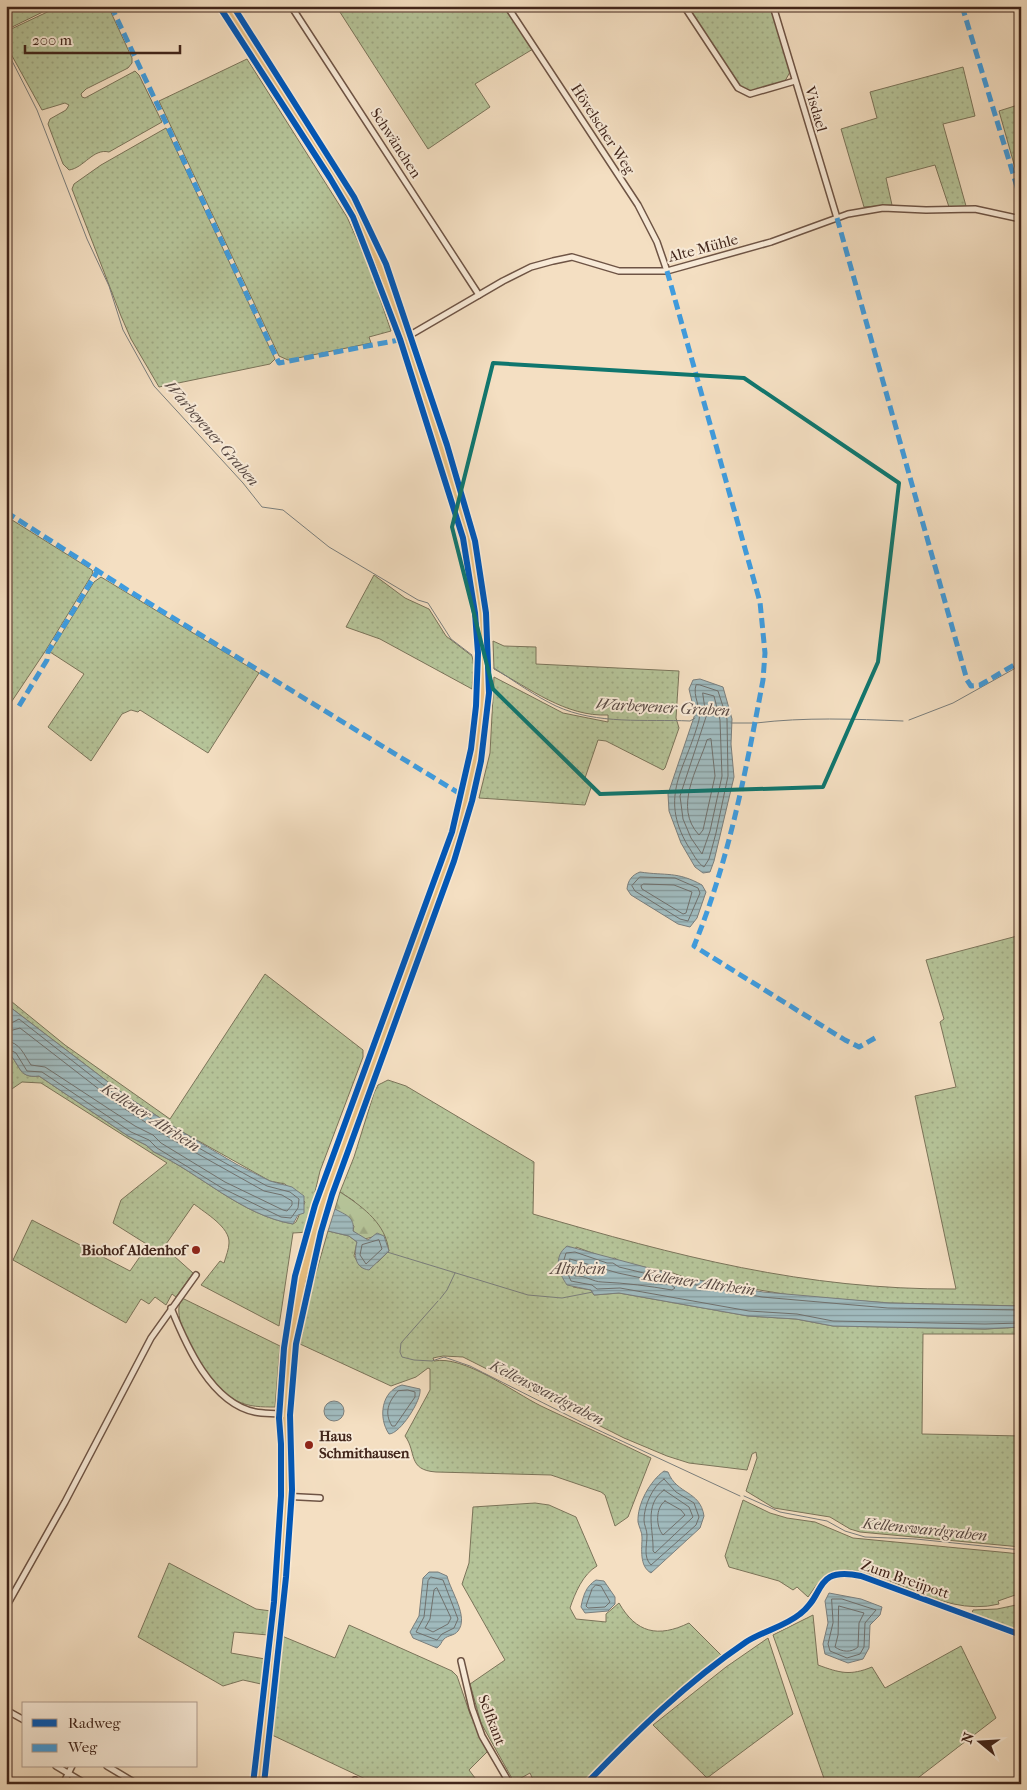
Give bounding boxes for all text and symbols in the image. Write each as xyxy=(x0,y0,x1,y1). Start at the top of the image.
scale bar xyxy=(25,22,180,54)
text: 200 m xyxy=(32,31,72,49)
street label: Hövelscher Weg xyxy=(567,80,639,178)
street label: Visdael xyxy=(801,83,831,134)
street label: Schwänchen xyxy=(367,105,425,182)
street label: Alte Mühle xyxy=(665,230,741,266)
water label: Warbeyener Graben xyxy=(161,376,263,490)
water label: Warbeyener Graben xyxy=(595,694,731,720)
water label: Kellener Altrhein xyxy=(97,1078,204,1156)
place label: Biohof Aldenhof xyxy=(82,1241,190,1259)
marker: Biohof Aldenhof xyxy=(190,1244,202,1256)
water label: Altrhein xyxy=(548,1259,606,1278)
water label: Kellener Altrhein xyxy=(641,1265,756,1299)
water label: Kellenswardgraben xyxy=(486,1355,607,1429)
place label: Haus Schmithausen xyxy=(319,1427,410,1462)
marker: Haus Schmithausen xyxy=(303,1439,315,1451)
water label: Kellenswardgraben xyxy=(861,1513,988,1545)
street label: Zum Breijpott xyxy=(858,1555,952,1603)
street label: Selfkant xyxy=(474,1692,510,1748)
legend xyxy=(22,1702,198,1768)
text: Radweg xyxy=(68,1714,121,1732)
north arrow xyxy=(954,1718,1004,1768)
text: N xyxy=(958,1730,978,1746)
text: Weg xyxy=(67,1738,98,1756)

